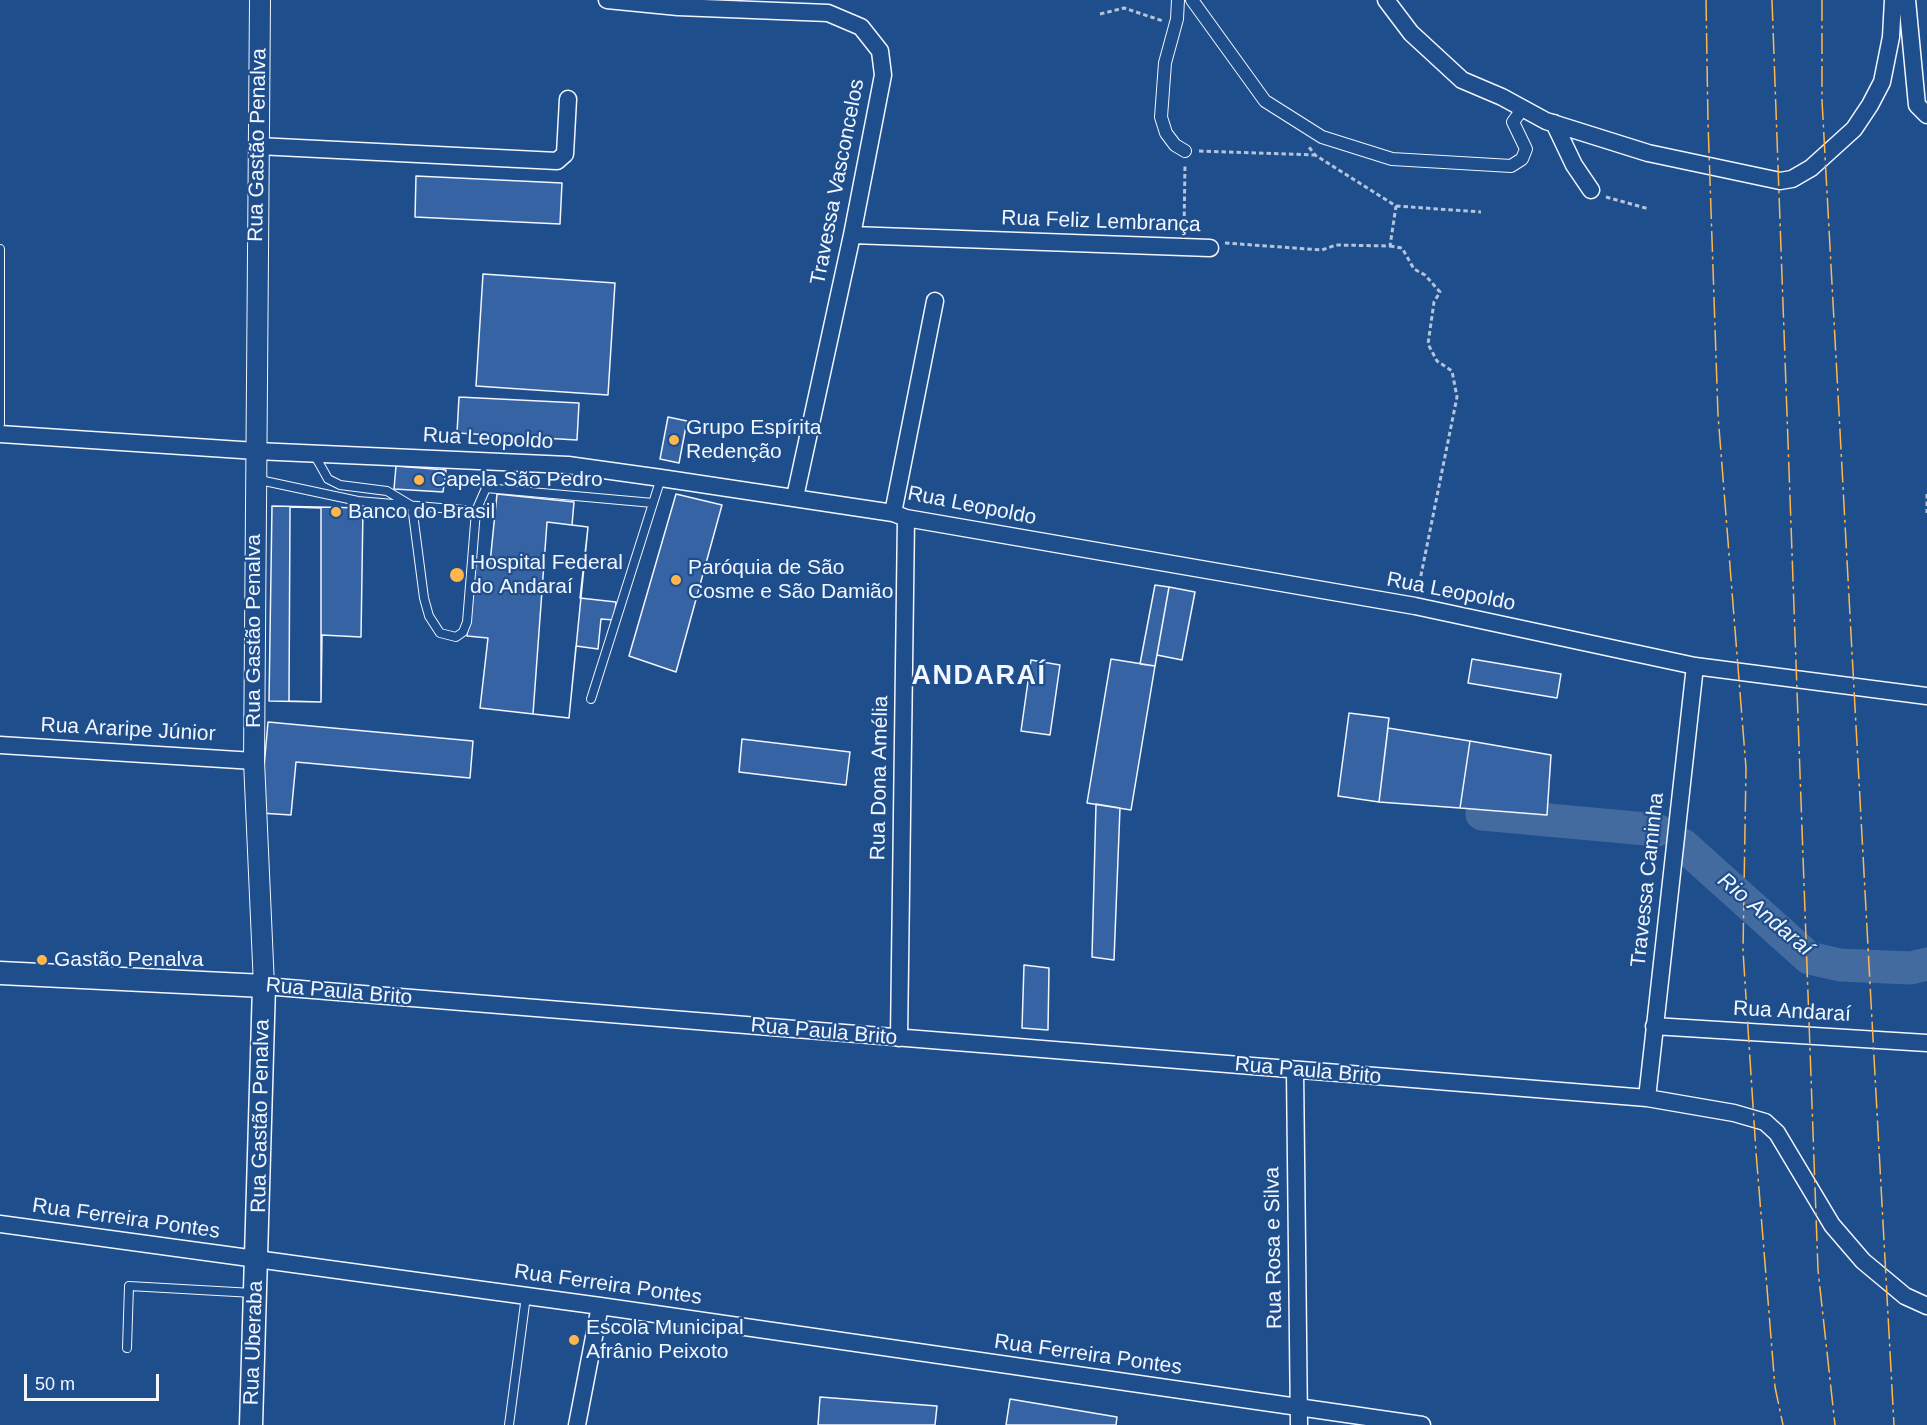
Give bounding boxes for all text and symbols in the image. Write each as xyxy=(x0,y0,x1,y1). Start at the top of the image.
street label: Rua Gastão Penalva xyxy=(244,48,272,242)
street label: Travessa Vasconcelos xyxy=(806,77,870,287)
street label: Rua Feliz Lembrança xyxy=(1001,206,1201,238)
place label: Grupo Espírita Redenção xyxy=(686,415,821,465)
street label: Rua Leopoldo xyxy=(422,423,554,455)
marker: Grupo Espírita Redenção xyxy=(667,433,681,447)
place label: Capela São Pedro xyxy=(431,467,603,493)
marker: Capela São Pedro xyxy=(412,473,426,487)
street label: Rua Leopoldo xyxy=(905,481,1039,531)
place label: Banco do Brasil xyxy=(348,499,495,525)
marker: Banco do Brasil xyxy=(329,505,343,519)
street label: Rua Gastão Penalva xyxy=(241,534,267,728)
place label: Hospital Federal do Andaraí xyxy=(470,550,623,600)
place label: Paróquia de São Cosme e São Damião xyxy=(688,555,893,605)
marker: Hospital Federal do Andaraí xyxy=(448,566,466,584)
street label: Rua Leopoldo xyxy=(1384,567,1518,617)
marker: Paróquia de São Cosme e São Damião xyxy=(669,573,683,587)
district label: ANDARAÍ xyxy=(912,661,1046,693)
street label: Rua Dona Amélia xyxy=(866,695,894,861)
street label: Rua Araripe Júnior xyxy=(40,713,216,747)
street label: Travessa Caminha xyxy=(1626,791,1670,969)
water label: Rio Andaraí xyxy=(1712,868,1818,962)
place label: Gastão Penalva xyxy=(54,947,203,973)
marker: Gastão Penalva xyxy=(35,953,49,967)
street label: Rua Paula Brito xyxy=(265,973,413,1011)
street label: Rua Andaraí xyxy=(1732,996,1852,1028)
street label: Rua Paula Brito xyxy=(750,1013,898,1051)
street label: Rua Gastão Penalva xyxy=(247,1019,275,1213)
street label: Rua Paula Brito xyxy=(1234,1052,1382,1090)
street label: Rua Rosa e Silva xyxy=(1260,1167,1288,1329)
street label: Rua Ferreira Pontes xyxy=(31,1193,221,1245)
street label: Rua Ferreira Pontes xyxy=(513,1259,703,1311)
street label: Rua Uberaba xyxy=(239,1280,269,1406)
place label: Escola Municipal Afrânio Peixoto xyxy=(586,1315,744,1365)
street label: Rua Ferreira Pontes xyxy=(993,1329,1183,1381)
marker: Escola Municipal Afrânio Peixoto xyxy=(567,1333,581,1347)
scale bar xyxy=(27,1362,162,1400)
text: 50 m xyxy=(35,1374,75,1394)

